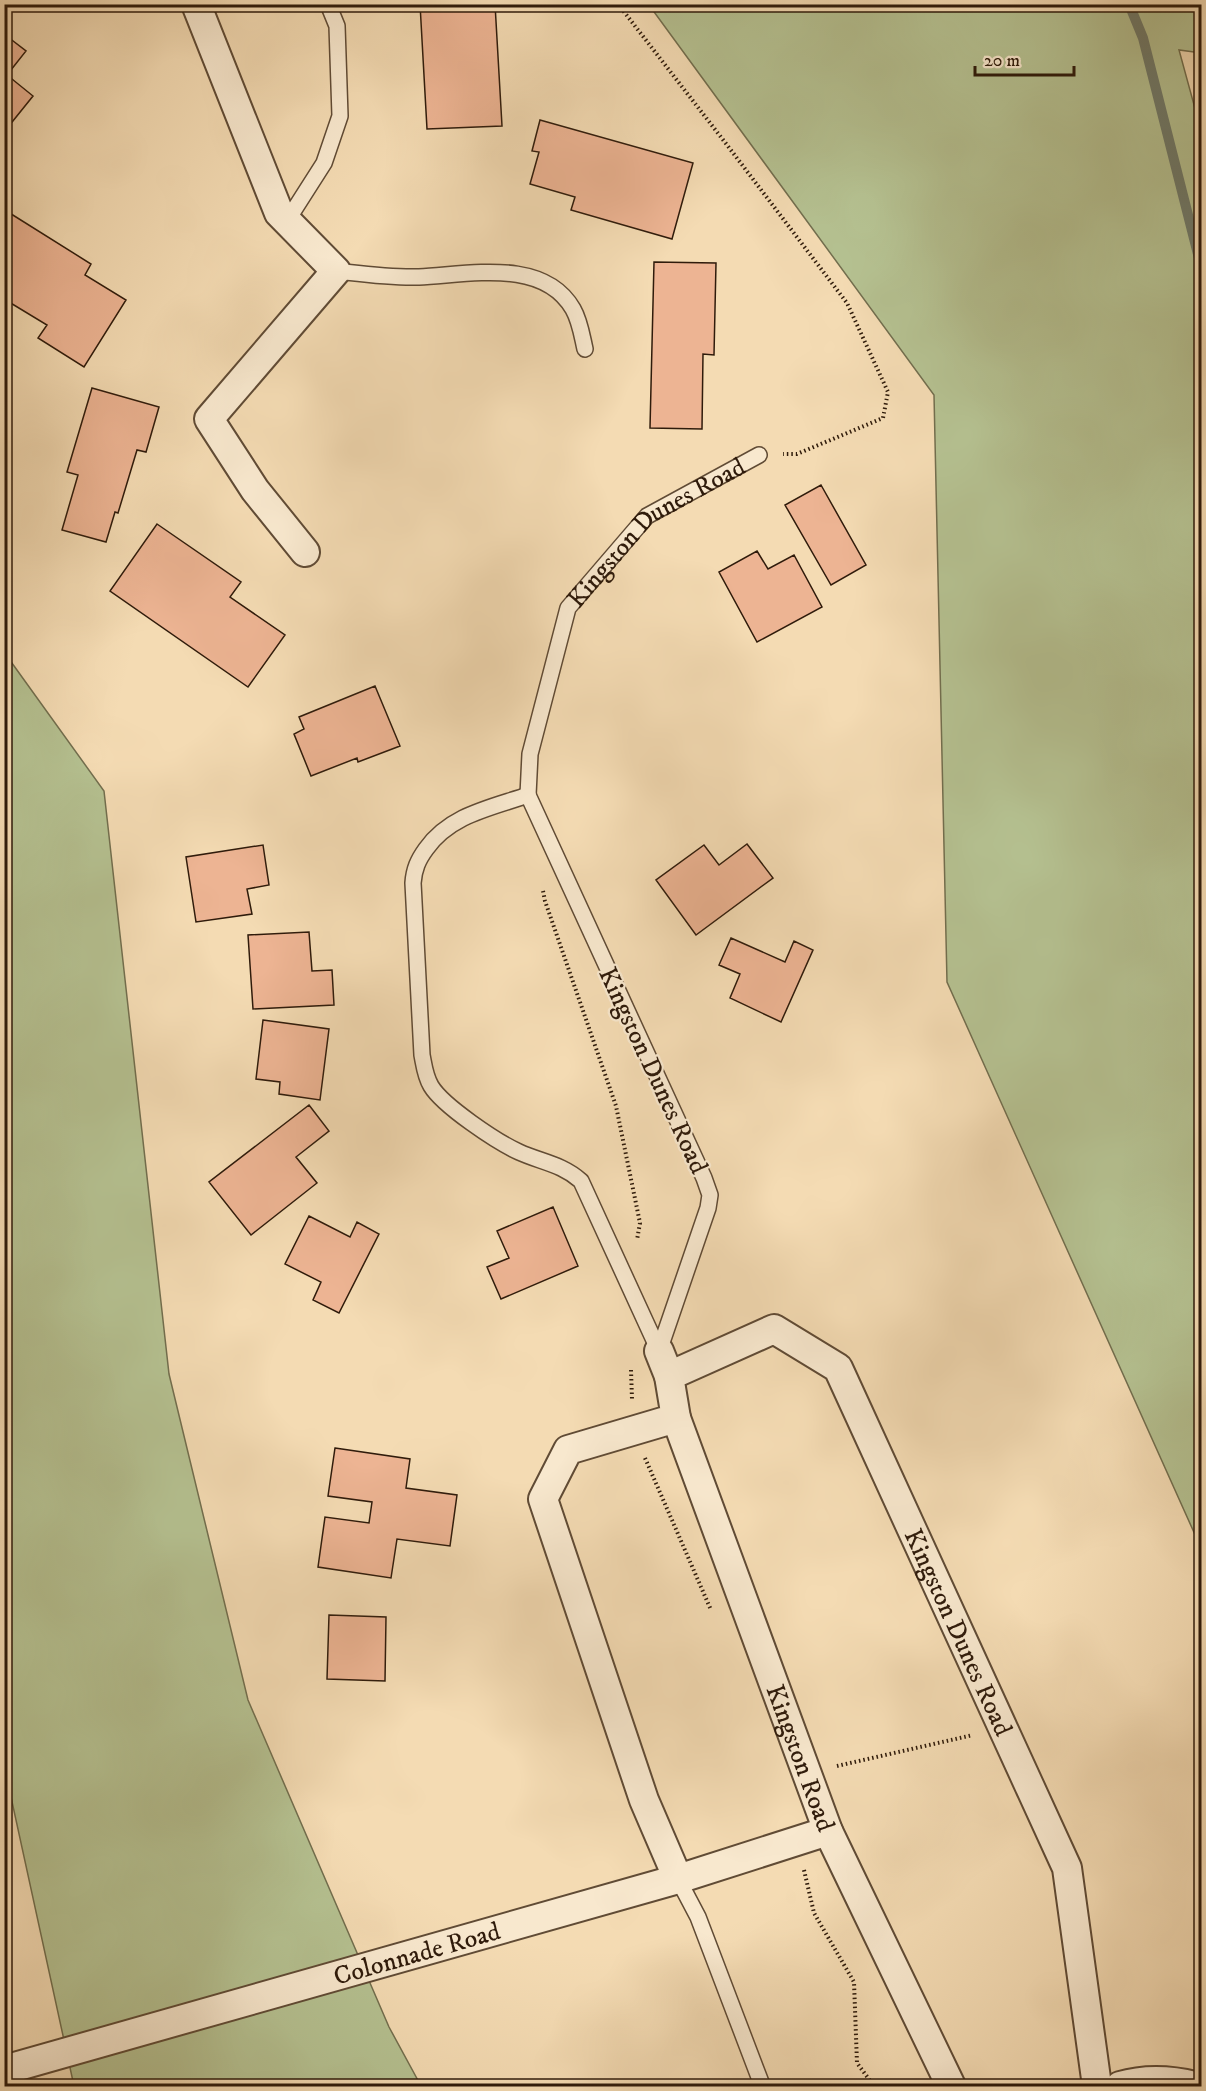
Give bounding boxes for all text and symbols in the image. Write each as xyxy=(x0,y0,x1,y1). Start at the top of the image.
scale bar xyxy=(975,39,1074,77)
text: 20 m xyxy=(984,50,1020,72)
street label: Kingston Dunes Road xyxy=(560,451,751,615)
street label: Kingston Dunes Road xyxy=(590,962,715,1179)
street label: Kingston Dunes Road xyxy=(896,1524,1019,1741)
street label: Kingston Road xyxy=(758,1680,842,1836)
street label: Colonnade Road xyxy=(330,1915,504,1994)

